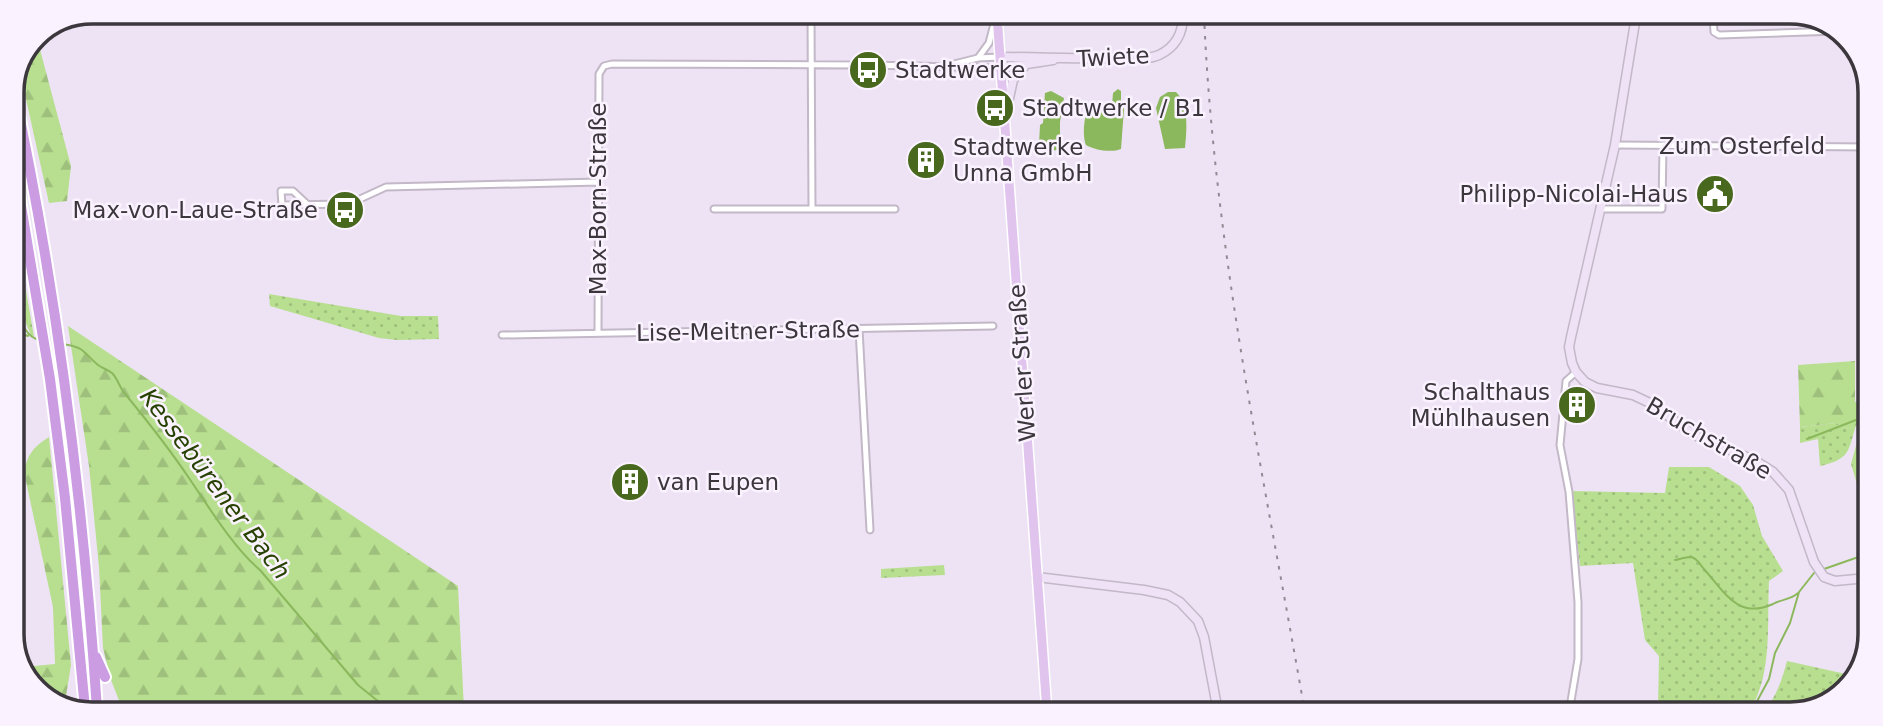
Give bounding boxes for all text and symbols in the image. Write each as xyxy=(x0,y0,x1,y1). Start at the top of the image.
street label: Twiete xyxy=(1075,42,1150,72)
bus stop icon: Stadtwerke xyxy=(847,49,889,91)
place label: Stadtwerke xyxy=(895,57,1025,83)
bus stop icon: Stadtwerke / B1 xyxy=(974,87,1016,129)
place label: Stadtwerke / B1 xyxy=(1022,95,1205,121)
street label: Max-Born-Straße xyxy=(585,103,611,295)
street label: Zum Osterfeld xyxy=(1659,133,1825,159)
place label: Stadtwerke Unna GmbH xyxy=(953,134,1093,186)
building icon: Stadtwerke Unna GmbH xyxy=(905,139,947,181)
public building icon: Philipp-Nicolai-Haus xyxy=(1694,173,1736,215)
place label: Philipp-Nicolai-Haus xyxy=(1459,181,1688,207)
bus stop icon: Max-von-Laue-Straße xyxy=(324,189,366,231)
place label: Max-von-Laue-Straße xyxy=(72,197,318,223)
street label: Werler Straße xyxy=(1004,283,1040,443)
street label: Lise-Meitner-Straße xyxy=(636,316,860,346)
place label: Schalthaus Mühlhausen xyxy=(1411,379,1550,431)
water label: Kessebürener Bach xyxy=(134,383,296,585)
building icon: Schalthaus Mühlhausen xyxy=(1556,384,1598,426)
street label: Bruchstraße xyxy=(1642,392,1776,484)
building icon: van Eupen xyxy=(609,461,651,503)
place label: van Eupen xyxy=(657,469,779,495)

